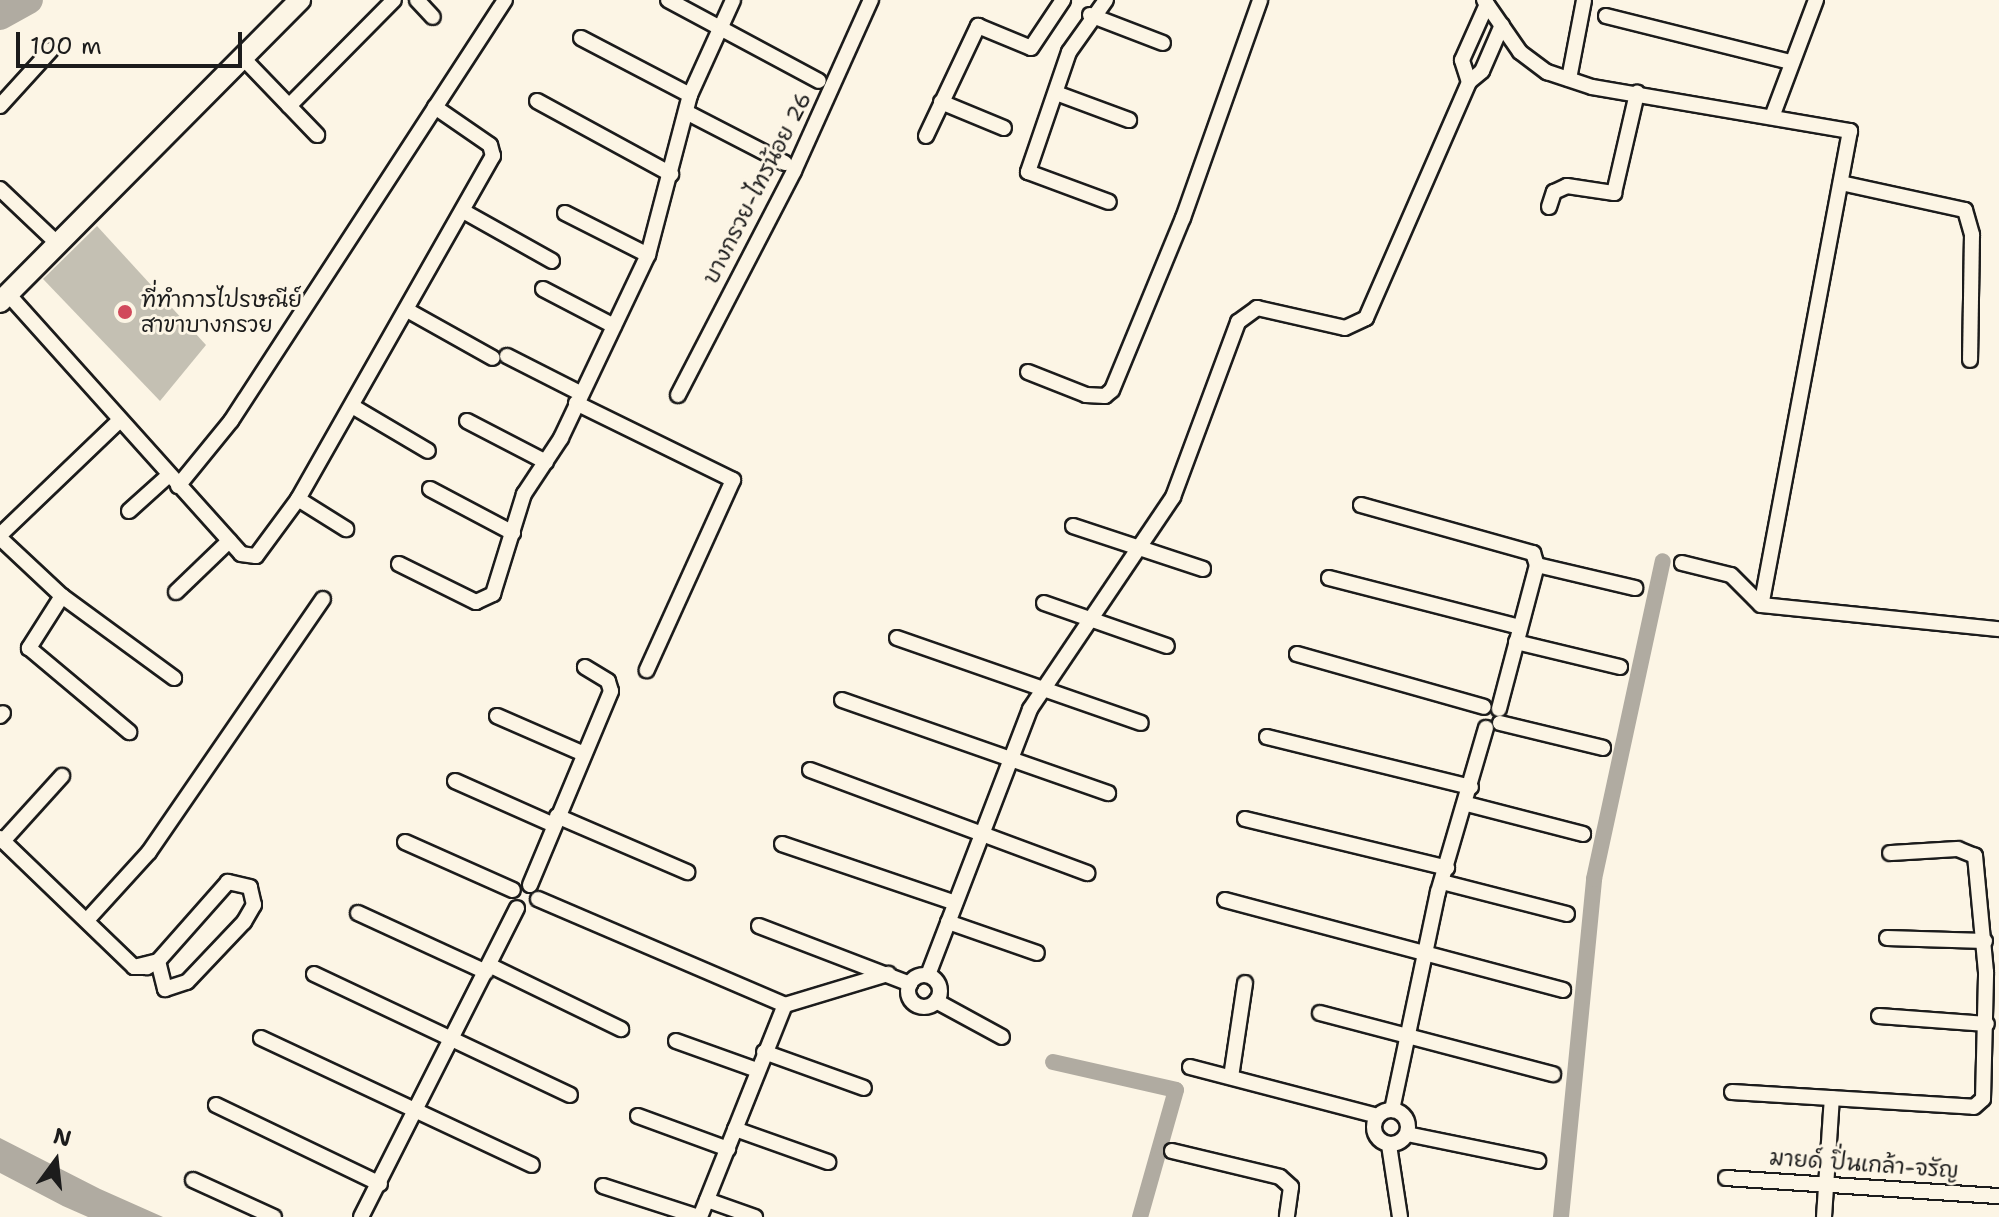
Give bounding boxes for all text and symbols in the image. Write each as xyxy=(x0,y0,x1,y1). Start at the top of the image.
scale bar xyxy=(20,16,246,66)
text: 100 m xyxy=(30,30,102,62)
street label: บางกรวย-ไทรน้อย 26 xyxy=(697,88,817,288)
place label: ที่ทำการไปรษณีย์ สาขาบางกรวย xyxy=(141,286,302,338)
marker: ที่ทำการไปรษณีย์ สาขาบางกรวย xyxy=(116,303,134,321)
north arrow xyxy=(16,1121,96,1201)
text: N xyxy=(50,1121,75,1154)
street label: มายด์ ปิ่นเกล้า-จรัญ xyxy=(1769,1144,1959,1184)

